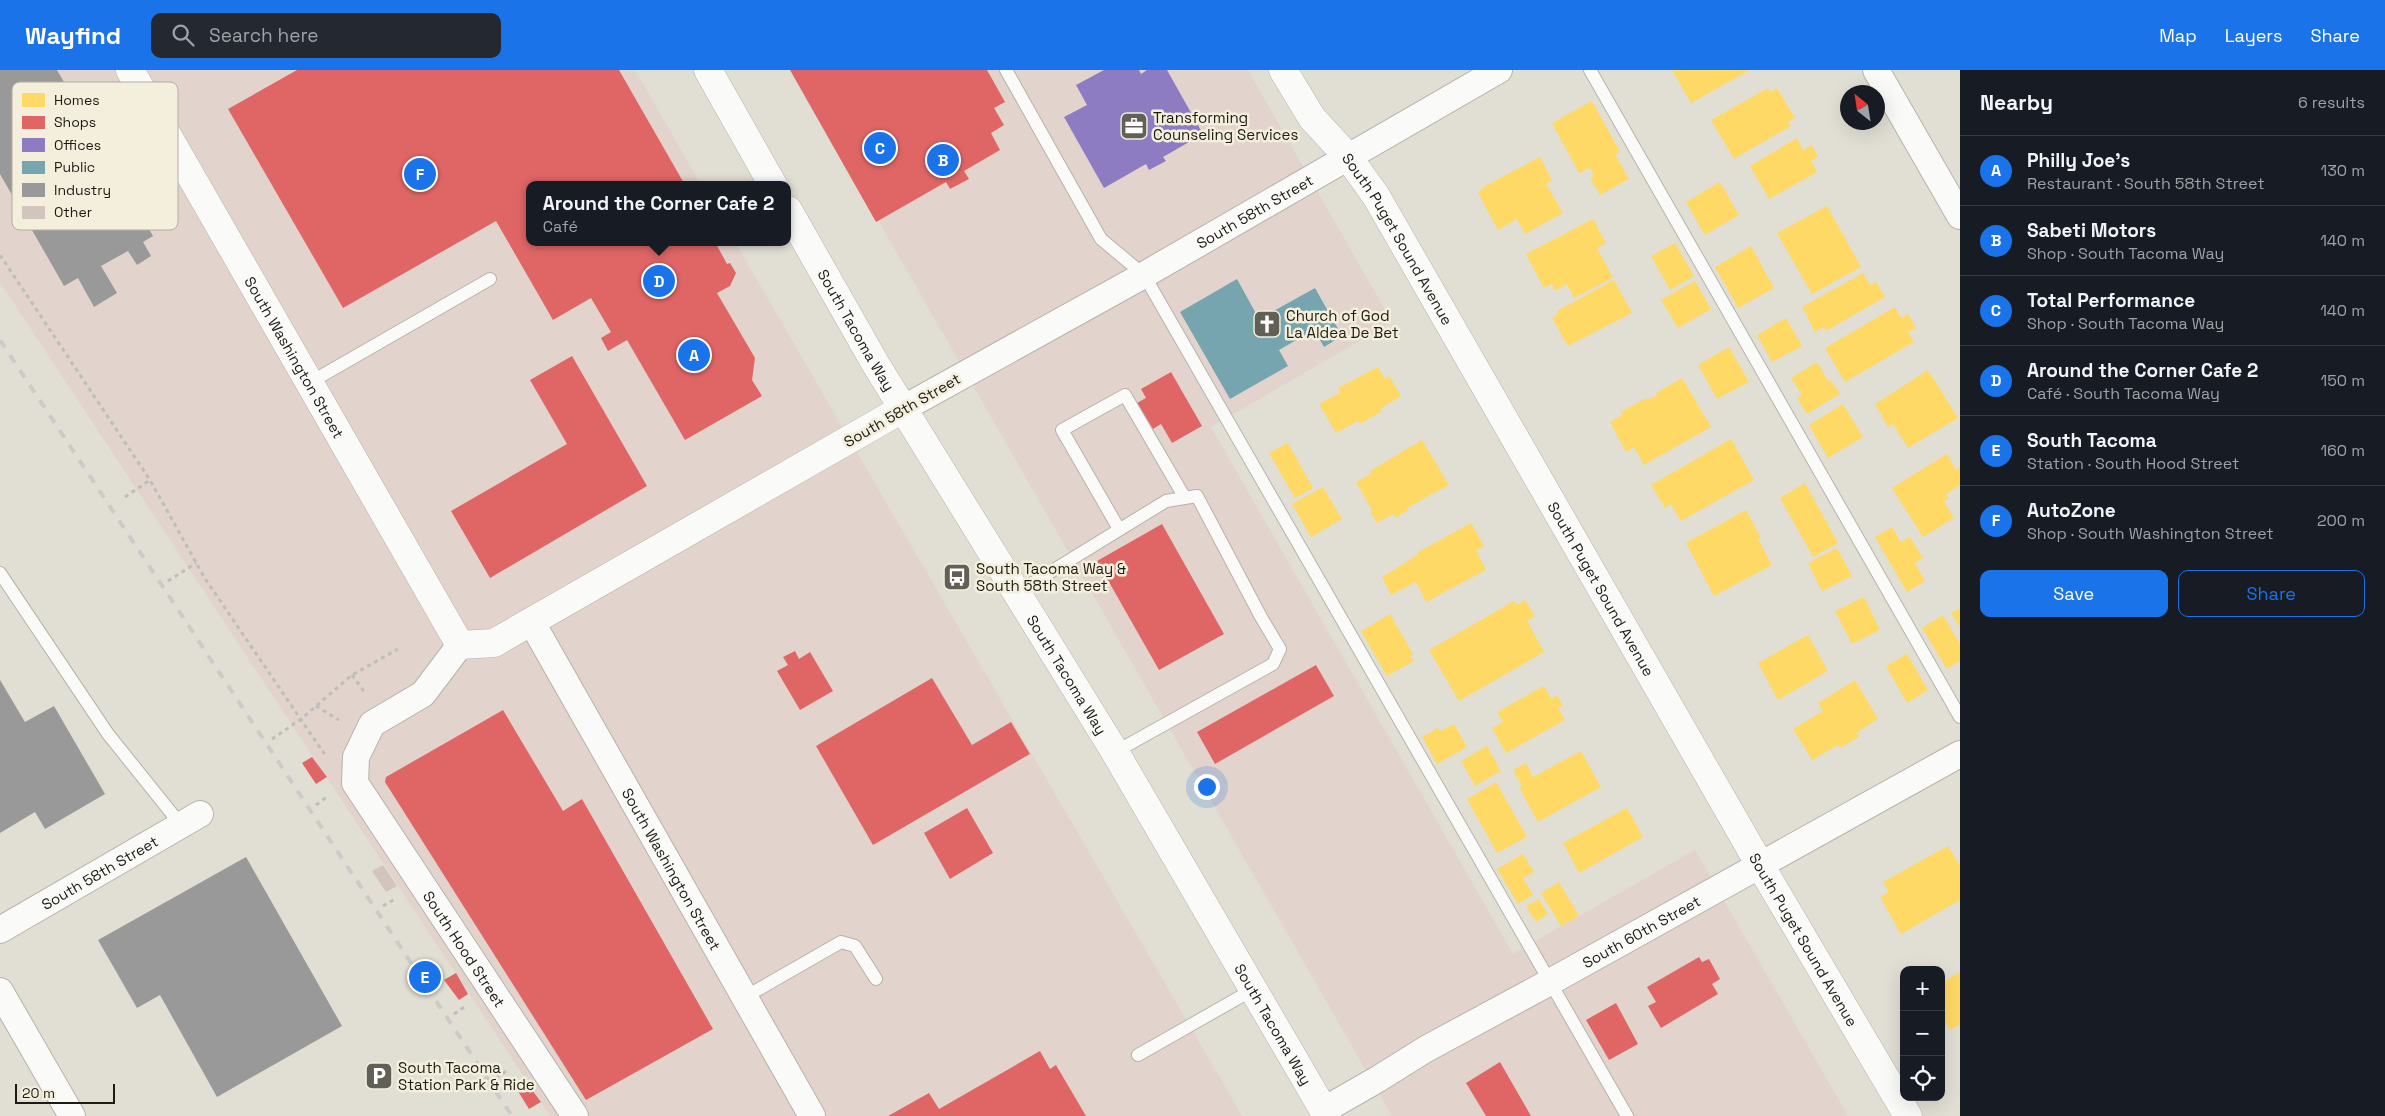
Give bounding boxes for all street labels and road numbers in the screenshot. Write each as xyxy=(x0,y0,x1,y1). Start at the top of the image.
street label: South Puget Sound Avenue xyxy=(1338,149,1457,328)
street label: South 58th Street xyxy=(1193,170,1316,252)
street label: South Tacoma Way xyxy=(814,266,899,394)
street label: South Washington Street xyxy=(241,273,349,442)
street label: South 58th Street xyxy=(840,369,964,451)
street label: South Puget Sound Avenue xyxy=(1544,498,1659,679)
street label: South Tacoma Way xyxy=(1023,611,1111,738)
street label: South Washington Street xyxy=(618,784,725,953)
street label: South 58th Street xyxy=(38,831,161,914)
street label: South Puget Sound Avenue xyxy=(1746,849,1862,1030)
street label: South Hood Street xyxy=(419,887,510,1011)
street label: South 60th Street xyxy=(1579,891,1704,972)
street label: South Tacoma Way xyxy=(1231,960,1316,1088)

